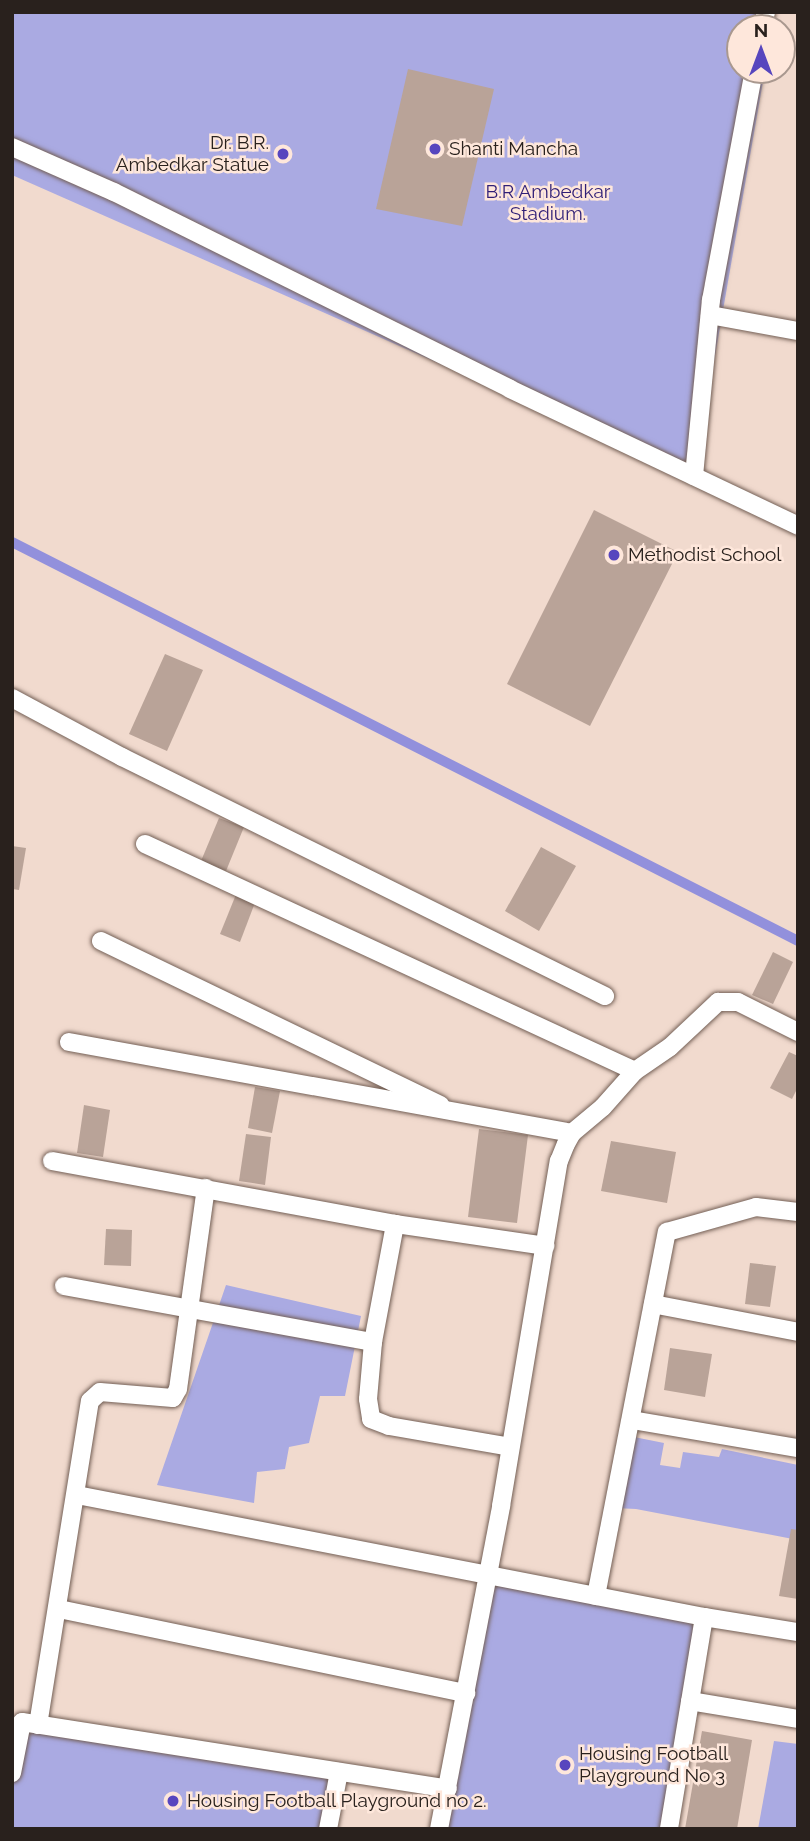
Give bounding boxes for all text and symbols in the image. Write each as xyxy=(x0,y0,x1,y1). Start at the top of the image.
north arrow xyxy=(726,14,796,84)
text: N xyxy=(754,19,768,41)
place label: Dr. B.R. Ambedkar Statue xyxy=(115,132,269,176)
place label: Shanti Mancha xyxy=(449,138,578,160)
marker: Shanti Mancha xyxy=(427,141,443,157)
marker: Dr. B.R. Ambedkar Statue xyxy=(275,146,291,162)
park label: B.R Ambedkar Stadium. xyxy=(485,181,611,225)
place label: Methodist School xyxy=(628,544,781,566)
marker: Methodist School xyxy=(606,547,622,563)
place label: Housing Football Playground No 3 xyxy=(579,1743,728,1787)
marker: Housing Football Playground No 3 xyxy=(557,1757,573,1773)
place label: Housing Football Playground no 2. xyxy=(187,1790,487,1812)
marker: Housing Football Playground no 2. xyxy=(165,1793,181,1809)

